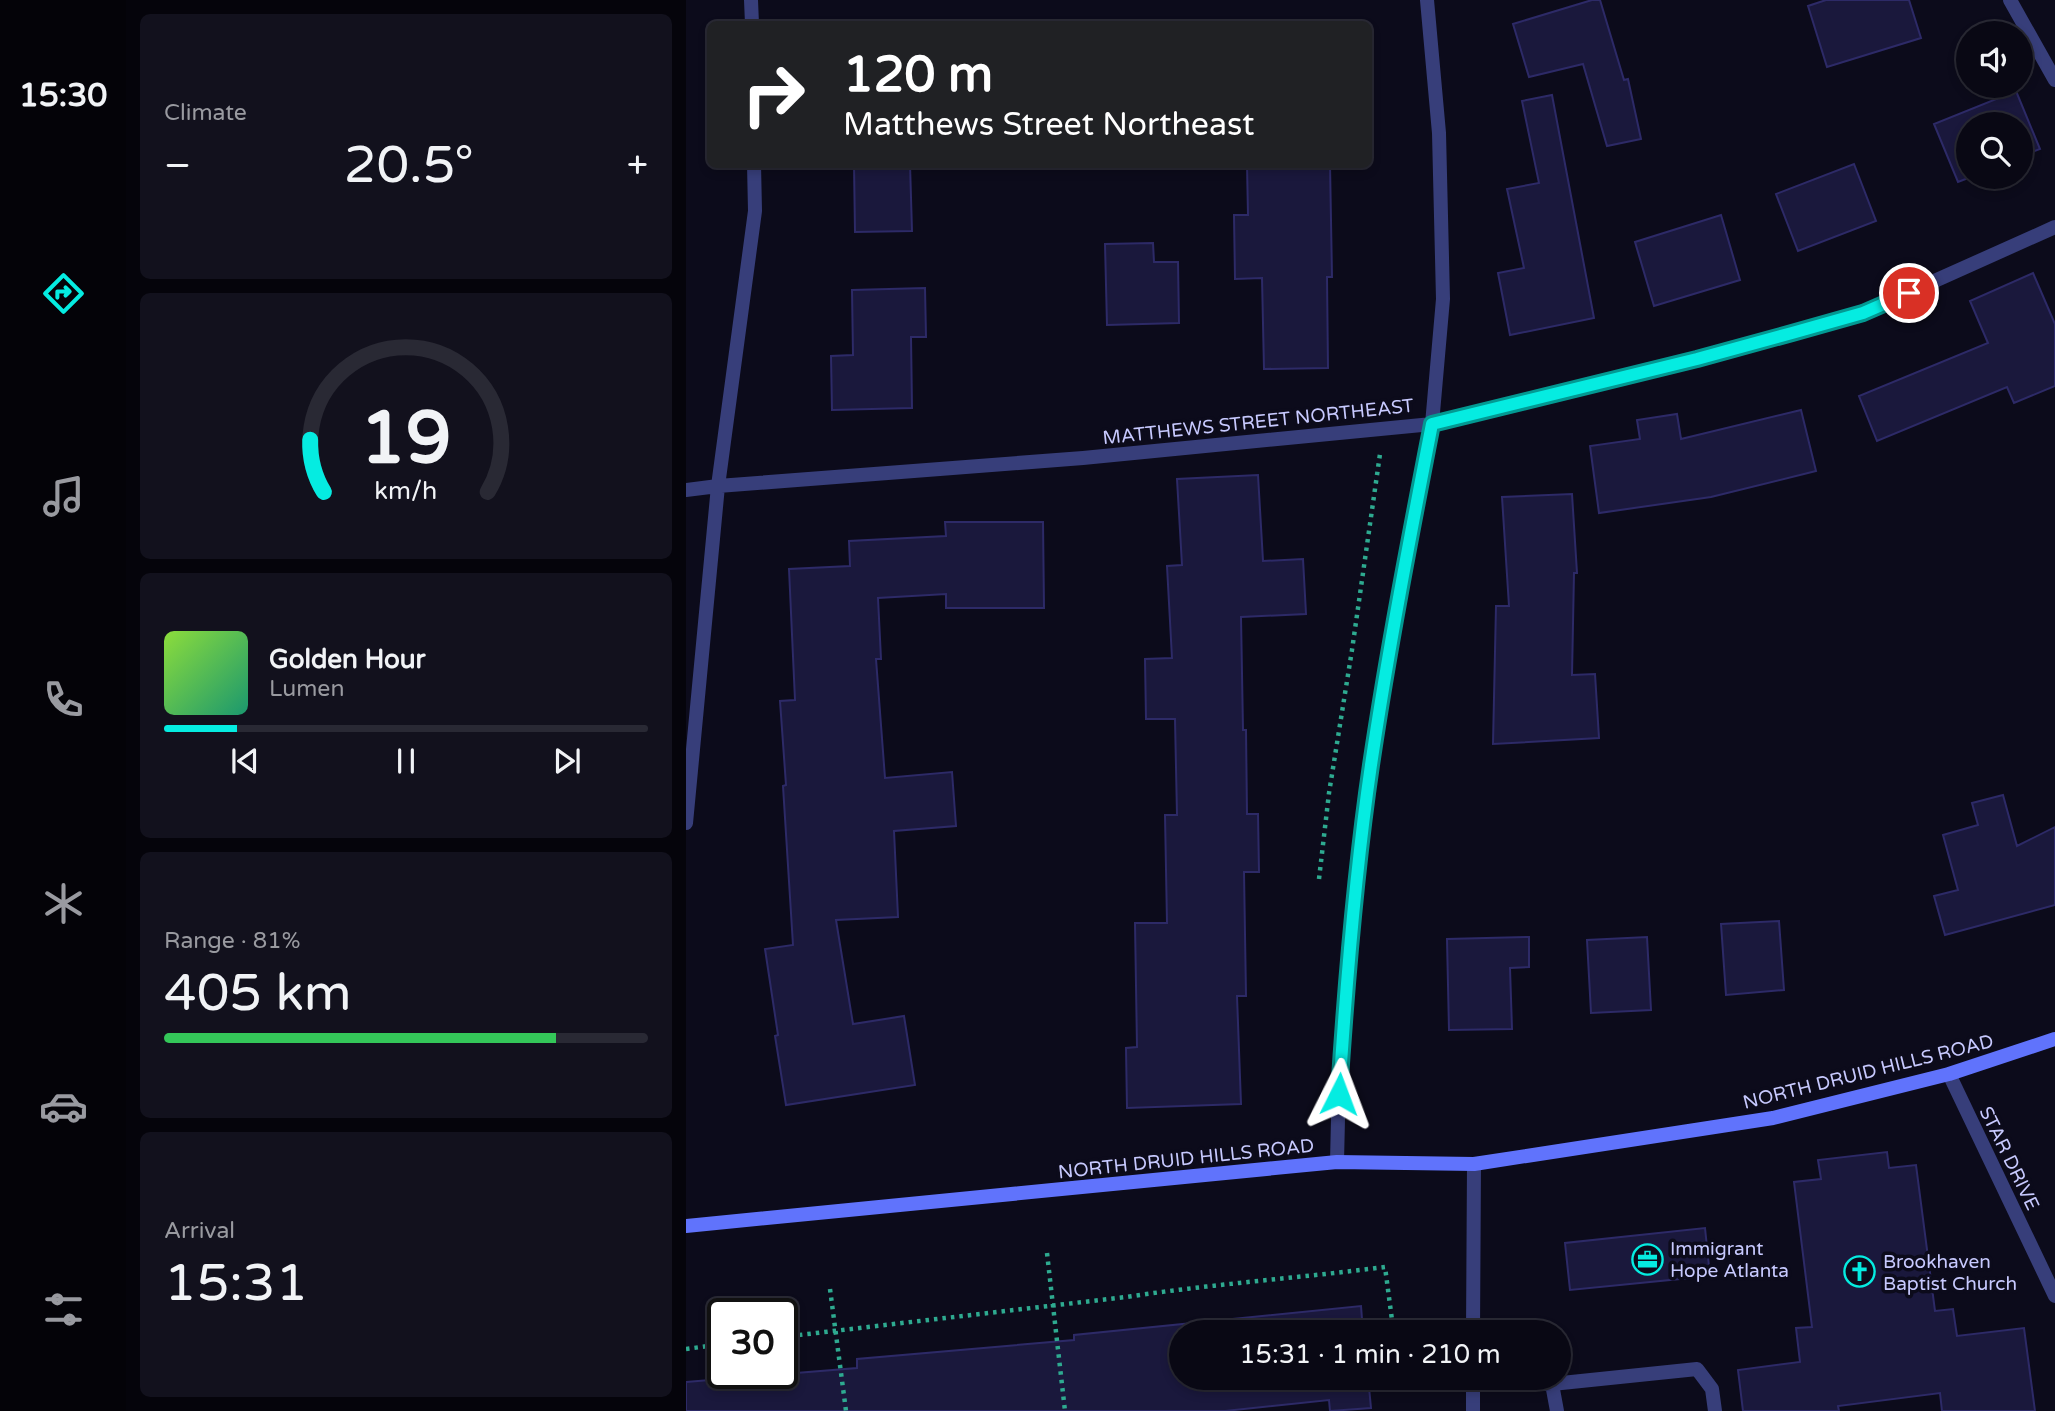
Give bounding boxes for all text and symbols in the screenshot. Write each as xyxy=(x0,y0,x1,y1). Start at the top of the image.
map controls xyxy=(1956,21,2033,189)
button: sound xyxy=(1956,21,2033,98)
text: 120 m xyxy=(843,46,993,105)
icon: right xyxy=(728,49,819,140)
text: 15:30 xyxy=(19,77,107,115)
text: Climate xyxy=(164,99,247,127)
text: Matthews Street Northeast xyxy=(843,106,1254,144)
button: search xyxy=(1956,112,2033,189)
text: 20.5° xyxy=(344,134,474,197)
text: − xyxy=(164,143,191,189)
text: + xyxy=(627,143,648,189)
pin xyxy=(1879,263,1939,323)
icon: directions xyxy=(39,269,88,318)
icon: arrive xyxy=(1890,274,1928,312)
street label: MATTHEWS STREET NORTHEAST xyxy=(1101,395,1415,449)
text: 19 xyxy=(360,396,452,484)
icon: music xyxy=(39,472,88,521)
text: km/h xyxy=(375,476,437,506)
text: Golden Hour xyxy=(269,644,426,675)
icon: phone xyxy=(39,675,88,724)
text: Lumen xyxy=(269,675,344,703)
icon: previous xyxy=(226,742,264,780)
icon: pause xyxy=(387,742,425,780)
icon: next xyxy=(548,742,586,780)
icon: climate xyxy=(39,879,88,928)
text: Range · 81% xyxy=(164,927,300,955)
text: 405 km xyxy=(164,962,352,1025)
street label: NORTH DRUID HILLS ROAD xyxy=(1741,1030,1996,1114)
position arrow xyxy=(1302,1057,1376,1131)
icon: car xyxy=(39,1082,88,1131)
street label: STAR DRIVE xyxy=(1975,1103,2044,1214)
street label: NORTH DRUID HILLS ROAD xyxy=(1057,1135,1315,1183)
text: Arrival xyxy=(164,1217,235,1245)
place label: Immigrant Hope Atlanta xyxy=(1670,1238,1789,1282)
office icon: Immigrant Hope Atlanta xyxy=(1630,1242,1664,1276)
place label: Brookhaven Baptist Church xyxy=(1883,1251,2017,1295)
text: 15:31 xyxy=(164,1252,308,1315)
church icon: Brookhaven Baptist Church xyxy=(1843,1255,1877,1289)
icon: filters xyxy=(39,1285,88,1334)
speed limit sign: 30 xyxy=(707,1298,798,1389)
text: 15:31 · 1 min · 210 m xyxy=(1239,1339,1501,1370)

